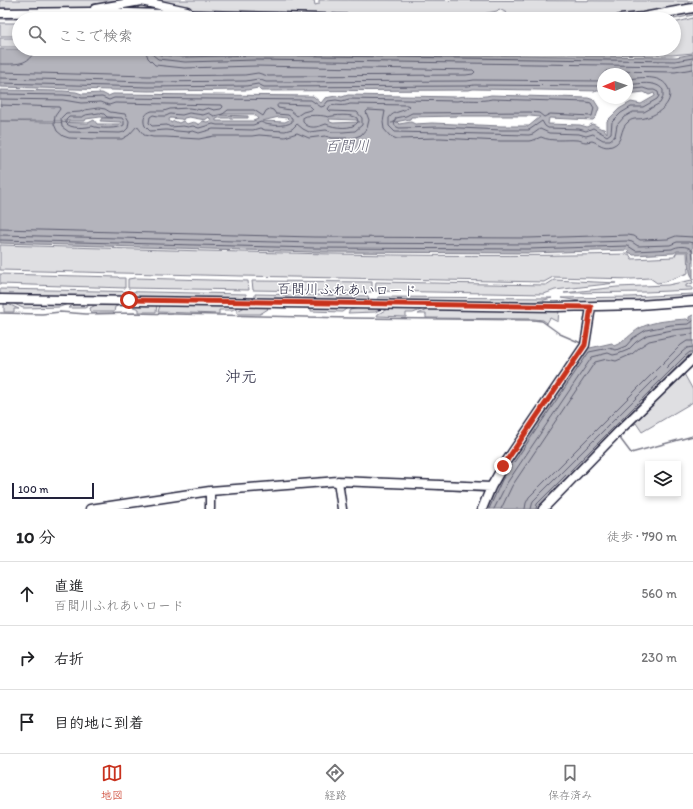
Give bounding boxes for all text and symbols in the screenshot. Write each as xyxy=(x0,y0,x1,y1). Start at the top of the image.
search box xyxy=(12,12,681,56)
icon: search xyxy=(26,23,48,45)
text: ここで検索 xyxy=(58,27,133,45)
north arrow xyxy=(597,68,633,104)
water label: 百間川 xyxy=(324,137,370,155)
street label: 百間川ふれあいロード xyxy=(277,280,417,300)
route start xyxy=(120,291,138,309)
district label: 沖元 xyxy=(225,367,257,386)
route end xyxy=(494,457,512,475)
map controls xyxy=(645,461,681,497)
button: layers xyxy=(645,461,681,497)
scale bar xyxy=(12,481,94,500)
text: 100 m xyxy=(18,483,48,496)
text: 10 分 xyxy=(16,527,55,547)
text: 徒歩 · 790 m xyxy=(607,529,677,544)
text: 直進 xyxy=(54,577,84,595)
icon: ahead xyxy=(16,583,38,605)
text: 560 m xyxy=(641,586,677,601)
text: 百間川ふれあいロード xyxy=(54,598,184,613)
icon: right xyxy=(16,647,38,669)
text: 右折 xyxy=(54,650,84,668)
text: 230 m xyxy=(641,650,677,665)
icon: arrive xyxy=(16,711,38,733)
text: 目的地に到着 xyxy=(54,714,144,732)
tab: 地図 xyxy=(101,762,123,802)
tab: 経路 xyxy=(324,762,346,802)
tab: 保存済み xyxy=(548,762,592,802)

